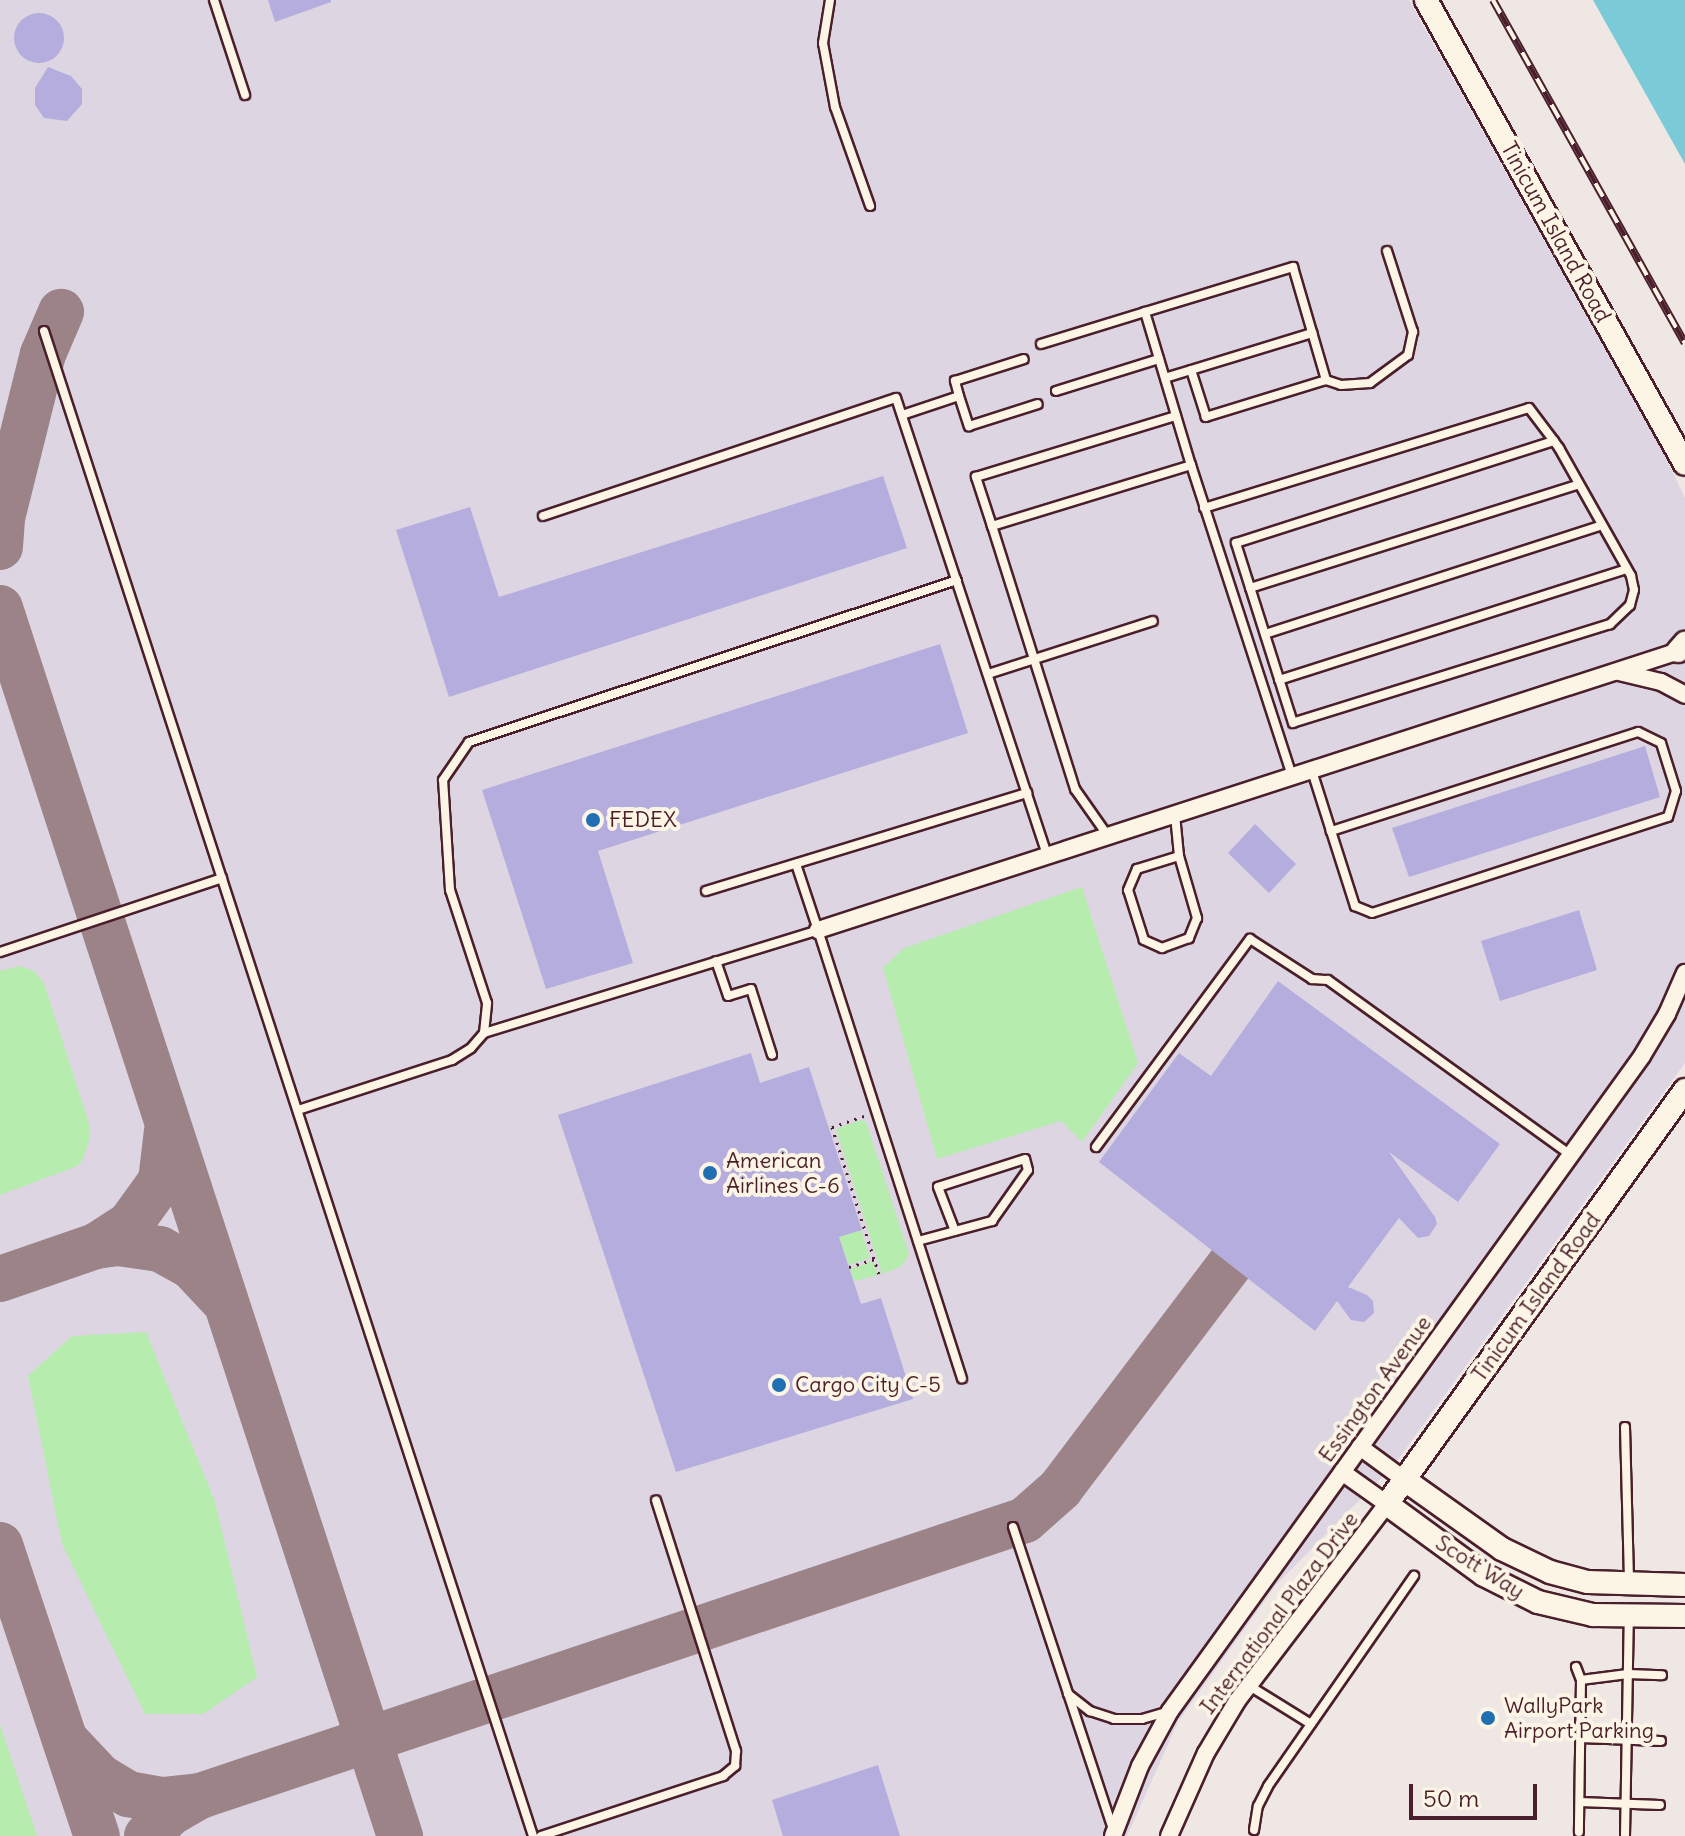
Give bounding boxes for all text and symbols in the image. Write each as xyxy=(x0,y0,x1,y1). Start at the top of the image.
street label: Tinicum Island Road xyxy=(1495,137,1617,327)
place label: FEDEX xyxy=(609,807,677,833)
marker: FEDEX xyxy=(584,811,602,829)
place label: American Airlines C-6 xyxy=(726,1147,840,1198)
marker: American Airlines C-6 xyxy=(701,1164,719,1182)
street label: Tinicum Island Road xyxy=(1466,1207,1606,1387)
street label: Essington Avenue xyxy=(1313,1311,1437,1467)
place label: Cargo City C-5 xyxy=(795,1372,941,1398)
marker: Cargo City C-5 xyxy=(770,1376,788,1394)
street label: International Plaza Drive xyxy=(1194,1507,1364,1719)
street label: Scott Way xyxy=(1431,1529,1529,1605)
place label: WallyPark Airport Parking xyxy=(1504,1692,1654,1744)
marker: WallyPark Airport Parking xyxy=(1479,1709,1497,1727)
scale bar xyxy=(1413,1768,1541,1818)
text: 50 m xyxy=(1423,1783,1479,1813)

